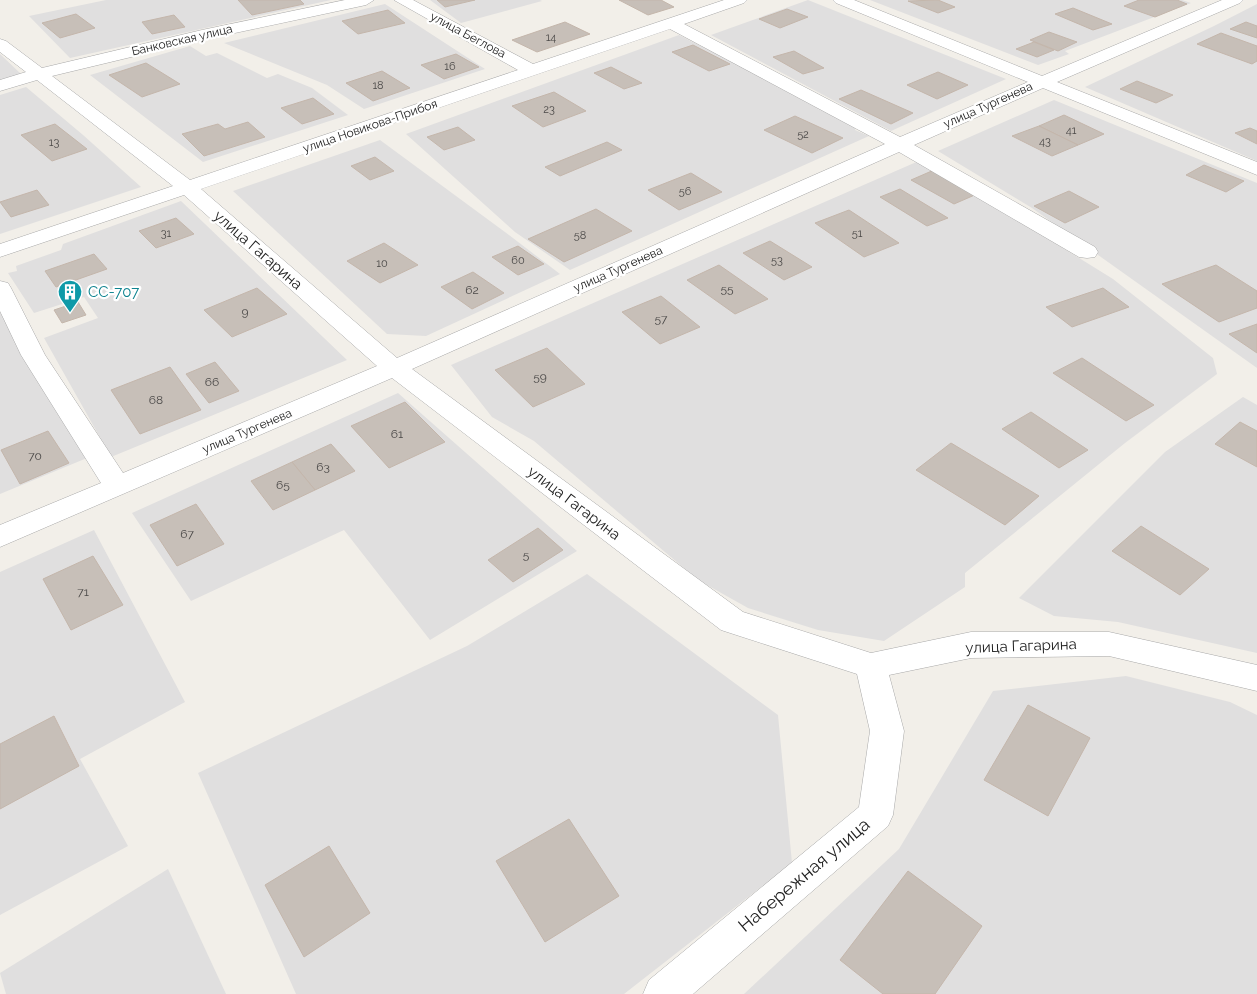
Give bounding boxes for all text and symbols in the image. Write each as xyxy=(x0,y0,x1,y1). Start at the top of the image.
street label: улица Беглова xyxy=(428,9,508,61)
street label: Банковская улица xyxy=(130,22,234,58)
house number: 14 xyxy=(546,31,556,44)
house number: 16 xyxy=(444,60,456,73)
house number: 18 xyxy=(372,79,384,92)
street label: улица Тургенева xyxy=(941,79,1035,131)
street label: улица Новикова-Прибоя xyxy=(301,96,439,156)
house number: 23 xyxy=(543,103,555,116)
house number: 41 xyxy=(1066,124,1077,137)
house number: 52 xyxy=(797,128,809,141)
house number: 43 xyxy=(1039,135,1051,148)
house number: 13 xyxy=(49,136,59,149)
house number: 56 xyxy=(679,185,692,198)
street label: улица Гагарина xyxy=(210,207,306,293)
house number: 31 xyxy=(161,227,172,240)
house number: 51 xyxy=(852,227,863,240)
house number: 58 xyxy=(574,229,586,242)
street label: улица Тургенева xyxy=(571,243,665,295)
house number: 60 xyxy=(511,254,525,267)
house number: 53 xyxy=(771,254,783,267)
house number: 10 xyxy=(376,257,388,270)
building icon: СС-707 xyxy=(57,279,83,313)
house number: 55 xyxy=(720,282,734,296)
place label: СС-707 xyxy=(88,283,139,301)
house number: 62 xyxy=(465,283,479,297)
house number: 9 xyxy=(241,305,249,319)
house number: 57 xyxy=(655,312,668,326)
house number: 59 xyxy=(533,370,547,384)
house number: 66 xyxy=(205,375,219,389)
house number: 68 xyxy=(149,393,163,407)
street label: улица Тургенева xyxy=(200,406,294,456)
house number: 61 xyxy=(391,427,403,441)
house number: 70 xyxy=(28,449,42,463)
house number: 63 xyxy=(316,460,330,474)
street label: улица Гагарина xyxy=(524,462,624,544)
house number: 65 xyxy=(276,478,290,492)
house number: 67 xyxy=(180,527,194,541)
house number: 5 xyxy=(523,548,530,562)
house number: 71 xyxy=(77,585,89,599)
street label: улица Гагарина xyxy=(965,635,1077,657)
street label: Набережная улица xyxy=(734,814,874,936)

